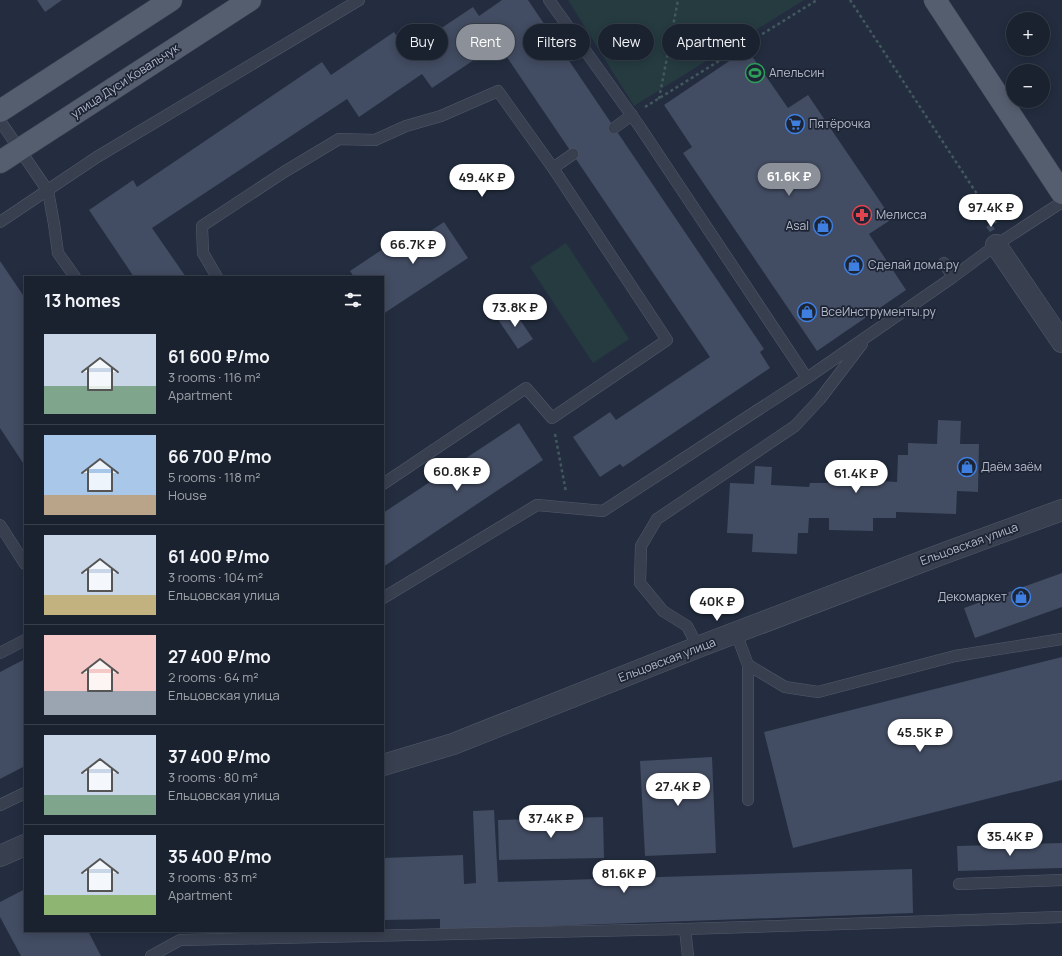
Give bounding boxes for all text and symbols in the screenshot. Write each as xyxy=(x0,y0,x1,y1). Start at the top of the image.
map controls xyxy=(1006,12,1050,108)
button: + xyxy=(1006,12,1050,56)
chip: Buy xyxy=(396,24,448,60)
chip: Rent xyxy=(456,24,515,60)
chip: Filters xyxy=(523,24,590,60)
chip: New xyxy=(598,24,654,60)
chip: Apartment xyxy=(662,24,760,60)
street label: улица Дуси Ковальчук xyxy=(67,39,183,122)
sports icon: Апельсин xyxy=(744,62,766,84)
place label: Апельсин xyxy=(769,64,824,81)
button: − xyxy=(1006,64,1050,108)
supermarket icon: Пятёрочка xyxy=(784,113,806,135)
place label: Пятёрочка xyxy=(809,115,870,132)
pin: 61.6K ₽ xyxy=(752,163,826,197)
pin: 49.4K ₽ xyxy=(445,164,519,198)
text: 61.6K ₽ xyxy=(767,167,811,185)
text: 49.4K ₽ xyxy=(458,168,506,186)
pin: 97.4K ₽ xyxy=(954,194,1028,228)
text: 97.4K ₽ xyxy=(968,198,1014,216)
pharmacy icon: Мелисса xyxy=(851,204,873,226)
place label: Мелисса xyxy=(876,206,927,223)
shop icon: Asal xyxy=(812,215,834,237)
place label: Asal xyxy=(786,217,809,234)
pin: 66.7K ₽ xyxy=(376,231,450,265)
text: 66.7K ₽ xyxy=(390,235,436,253)
shop icon: Сделай дома.ру xyxy=(843,254,865,276)
place label: Сделай дома.ру xyxy=(868,256,960,273)
text: 13 homes xyxy=(44,289,120,312)
icon: filters xyxy=(342,289,364,311)
pin: 73.8K ₽ xyxy=(478,294,552,328)
text: 73.8K ₽ xyxy=(492,298,538,316)
shop icon: ВсеИнструменты.ру xyxy=(796,301,818,323)
place label: ВсеИнструменты.ру xyxy=(821,303,937,320)
text: 61 600 ₽/mo xyxy=(168,345,270,368)
icon: home xyxy=(76,350,124,398)
text: 3 rooms · 116 m² xyxy=(168,368,261,386)
text: Apartment xyxy=(168,386,232,404)
text: 66 700 ₽/mo xyxy=(168,445,272,468)
icon: home xyxy=(76,451,124,499)
shop icon: Даём заём xyxy=(956,456,978,478)
pin: 60.8K ₽ xyxy=(420,458,494,492)
place label: Даём заём xyxy=(981,458,1042,475)
pin: 61.4K ₽ xyxy=(819,460,893,494)
text: 60.8K ₽ xyxy=(433,462,481,480)
text: 61.4K ₽ xyxy=(834,464,878,482)
text: 5 rooms · 118 m² xyxy=(168,468,261,486)
text: House xyxy=(168,486,207,504)
street label: Ельцовская улица xyxy=(917,518,1020,569)
text: 61 400 ₽/mo xyxy=(168,545,269,568)
icon: home xyxy=(76,551,124,599)
text: 3 rooms · 104 m² xyxy=(168,568,263,586)
text: Ельцовская улица xyxy=(168,586,280,604)
shop icon: Декомаркет xyxy=(1010,586,1032,608)
pin: 40K ₽ xyxy=(689,588,745,622)
place label: Декомаркет xyxy=(937,588,1007,605)
text: 40K ₽ xyxy=(699,592,735,610)
street label: Ельцовская улица xyxy=(616,633,718,686)
text: 27 400 ₽/mo xyxy=(168,645,271,668)
icon: home xyxy=(76,651,124,699)
text: 2 rooms · 64 m² xyxy=(168,668,259,686)
text: Ельцовская улица xyxy=(168,686,280,704)
pin: 45.5K ₽ xyxy=(883,719,957,753)
text: 45.5K ₽ xyxy=(897,723,943,741)
text: 37 400 ₽/mo xyxy=(168,745,271,768)
icon: home xyxy=(76,751,124,799)
text: 3 rooms · 80 m² xyxy=(168,768,258,786)
pin: 27.4K ₽ xyxy=(641,773,715,807)
text: 27.4K ₽ xyxy=(655,777,701,795)
text: Ельцовская улица xyxy=(168,786,280,804)
pin: 37.4K ₽ xyxy=(514,805,588,839)
text: 37.4K ₽ xyxy=(528,809,574,827)
pin: 35.4K ₽ xyxy=(973,823,1047,857)
text: 35.4K ₽ xyxy=(987,827,1033,845)
text: 35 400 ₽/mo xyxy=(168,845,272,868)
icon: home xyxy=(76,851,124,899)
pin: 81.6K ₽ xyxy=(587,860,661,894)
text: 81.6K ₽ xyxy=(602,864,646,882)
text: 3 rooms · 83 m² xyxy=(168,868,257,886)
text: Apartment xyxy=(168,886,232,904)

